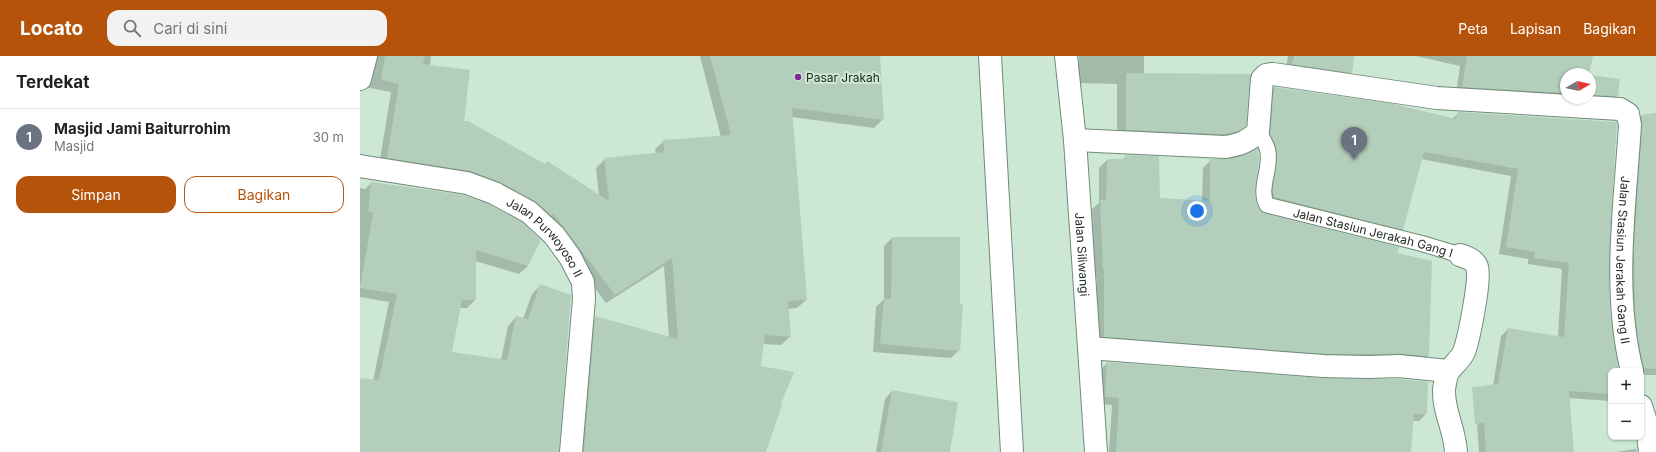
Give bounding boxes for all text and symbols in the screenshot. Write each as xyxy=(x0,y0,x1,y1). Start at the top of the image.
search box xyxy=(107,10,387,46)
text: Locato xyxy=(20,17,83,40)
icon: search xyxy=(121,17,143,39)
text: Cari di sini xyxy=(153,19,227,38)
text: Peta xyxy=(1458,20,1488,37)
text: Lapisan xyxy=(1510,20,1561,37)
text: Bagikan xyxy=(1583,20,1636,37)
north arrow xyxy=(1560,68,1596,104)
place label: Pasar Jrakah xyxy=(806,70,880,85)
text: Terdekat xyxy=(16,72,89,92)
marker: Pasar Jrakah xyxy=(793,72,803,82)
text: Masjid Jami Baiturrohim xyxy=(54,119,231,138)
pin: 1 xyxy=(1341,127,1367,160)
text: 1 xyxy=(26,129,32,145)
text: 30 m xyxy=(313,129,344,145)
text: Masjid xyxy=(54,138,94,154)
button: Simpan xyxy=(16,176,176,213)
button: Bagikan xyxy=(184,176,344,213)
street label: Jalan Stasiun Jerakah Gang II xyxy=(1614,176,1634,345)
street label: Jalan Purwoyoso II xyxy=(504,194,586,279)
your location xyxy=(1187,201,1207,221)
street label: Jalan Stasiun Jerakah Gang I xyxy=(1292,204,1455,260)
street label: Jalan Siliwangi xyxy=(1072,212,1093,297)
map controls xyxy=(1608,368,1644,440)
button: + xyxy=(1608,368,1644,404)
button: − xyxy=(1608,404,1644,440)

